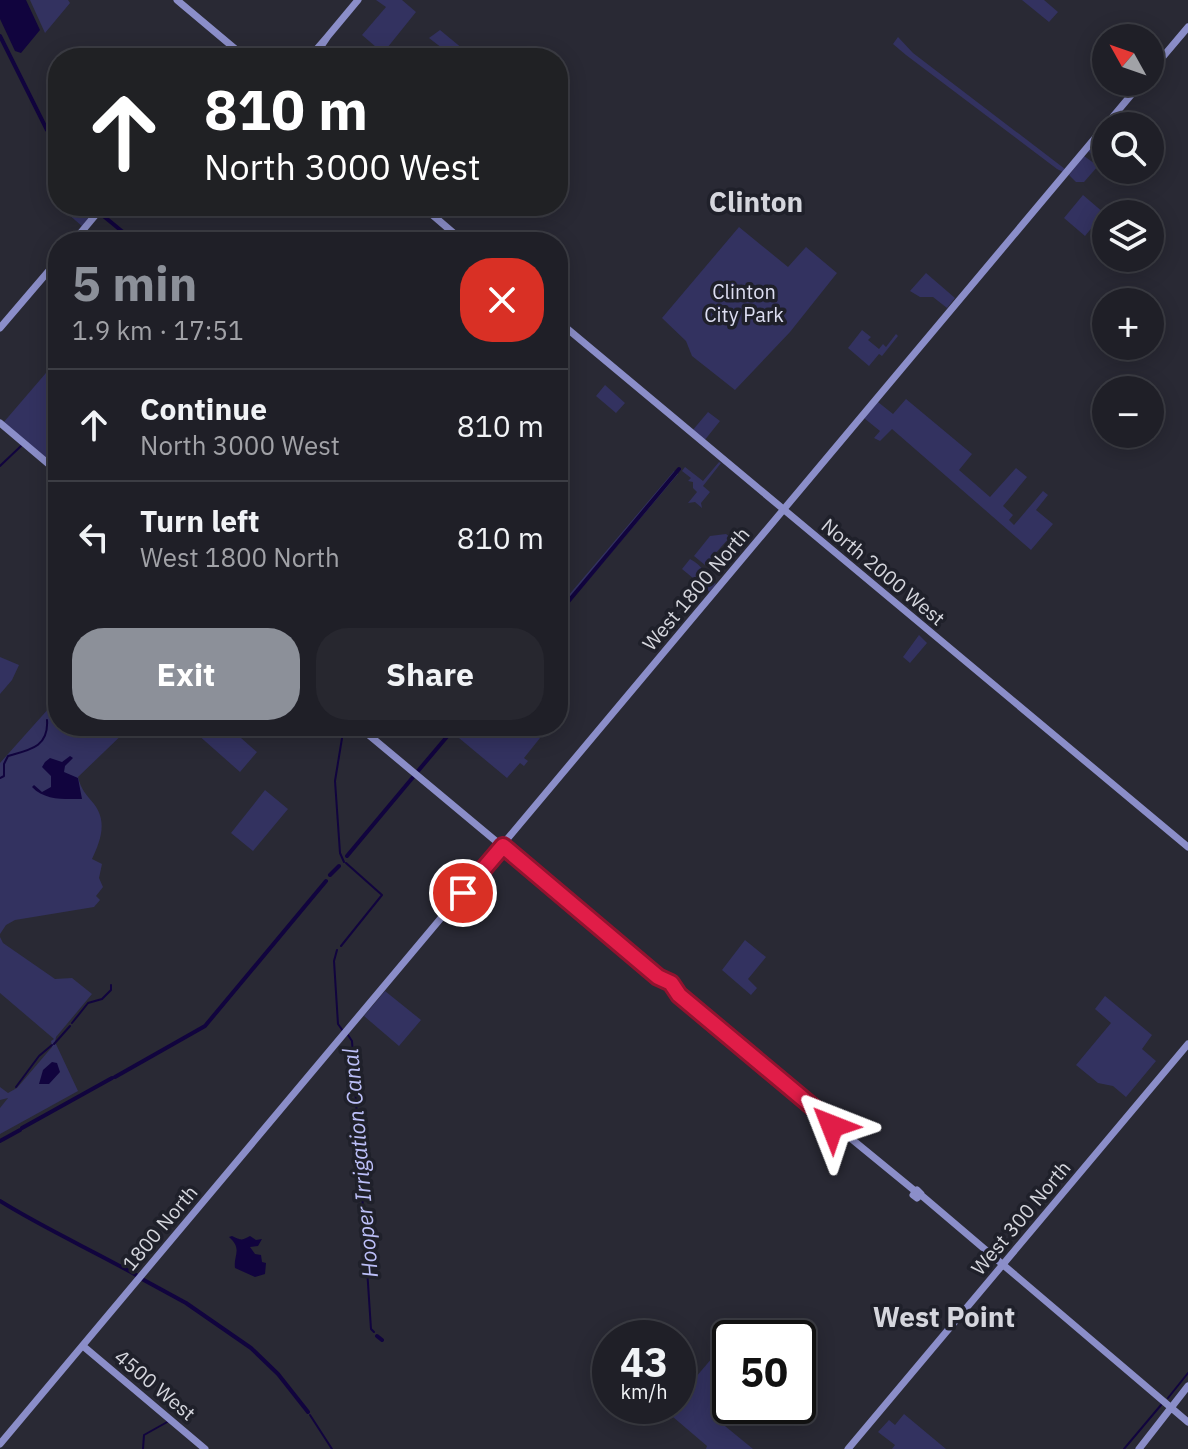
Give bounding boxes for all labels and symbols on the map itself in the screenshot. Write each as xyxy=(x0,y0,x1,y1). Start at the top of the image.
north arrow xyxy=(1092,24,1164,96)
district label: Clinton xyxy=(709,183,803,220)
park label: Clinton City Park xyxy=(704,278,784,328)
street label: North 2000 West xyxy=(816,512,951,631)
street label: West 1800 North xyxy=(636,521,755,656)
pin xyxy=(429,859,497,927)
water label: Hooper Irrigation Canal xyxy=(335,1047,384,1279)
position arrow xyxy=(790,1084,874,1168)
street label: West 300 North xyxy=(965,1155,1077,1281)
street label: 1800 North xyxy=(116,1179,203,1276)
district label: West Point xyxy=(873,1298,1015,1335)
speed limit sign: 50 xyxy=(712,1320,816,1424)
street label: 4500 West xyxy=(109,1343,201,1426)

